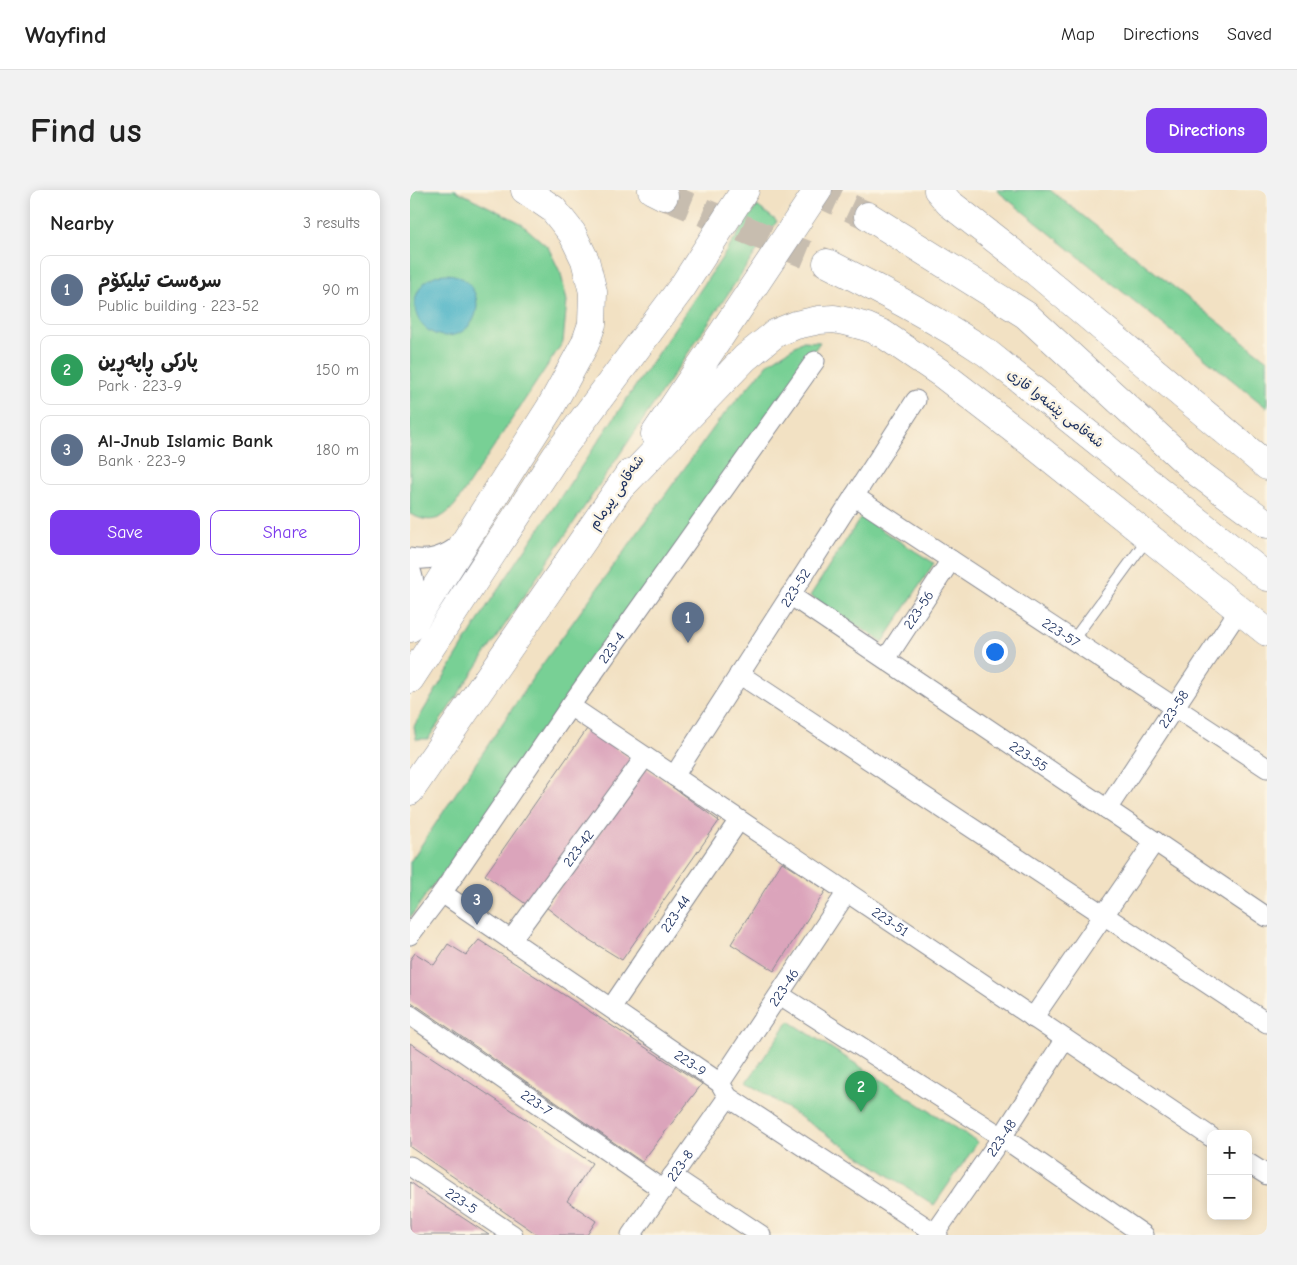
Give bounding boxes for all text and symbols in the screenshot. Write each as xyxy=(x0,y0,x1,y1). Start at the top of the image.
text: Wayfind xyxy=(25,21,106,49)
text: Map xyxy=(1061,24,1095,45)
text: Directions xyxy=(1123,24,1199,45)
text: Saved xyxy=(1227,24,1272,45)
button: Directions xyxy=(1146,108,1267,153)
text: Find us xyxy=(30,110,142,151)
text: Nearby xyxy=(50,211,114,235)
text: 3 results xyxy=(303,214,360,232)
text: سره‌ست تیلیکۆم xyxy=(98,270,221,292)
text: 1 xyxy=(64,281,70,299)
text: 90 m xyxy=(322,281,359,299)
text: Public building · 223-52 xyxy=(98,297,259,315)
text: پارکی ڕاپەڕین xyxy=(98,350,198,372)
text: 2 xyxy=(63,361,71,379)
text: 150 m xyxy=(316,361,359,379)
street label: شەقامی پێشەوا قازی xyxy=(1003,365,1107,452)
text: Park · 223-9 xyxy=(98,377,182,395)
text: Al-Jnub Islamic Bank xyxy=(98,430,273,452)
text: 3 xyxy=(63,441,71,459)
text: 180 m xyxy=(316,441,359,459)
text: Bank · 223-9 xyxy=(98,452,186,470)
street label: شەقامی پیرمام xyxy=(585,452,649,534)
button: Save xyxy=(50,510,200,555)
button: Share xyxy=(210,510,360,555)
street label: 223-52 xyxy=(777,566,814,610)
street label: 223-56 xyxy=(900,587,938,632)
pin: 1 xyxy=(672,602,704,643)
street label: 223-57 xyxy=(1039,614,1083,652)
street label: 223-4 xyxy=(595,629,629,667)
your location xyxy=(982,639,1008,665)
street label: 223-58 xyxy=(1155,687,1192,732)
street label: 223-55 xyxy=(1006,738,1051,776)
street label: 223-42 xyxy=(560,827,598,870)
pin: 3 xyxy=(461,884,493,925)
street label: 223-44 xyxy=(657,892,694,936)
street label: 223-51 xyxy=(868,903,912,940)
street label: 223-46 xyxy=(765,965,803,1010)
street label: 223-9 xyxy=(671,1046,709,1080)
pin: 2 xyxy=(845,1071,877,1112)
street label: 223-7 xyxy=(518,1086,556,1120)
street label: 223-48 xyxy=(983,1116,1020,1160)
map controls xyxy=(1207,1130,1252,1220)
button: + xyxy=(1207,1130,1252,1175)
street label: 223-8 xyxy=(663,1147,697,1185)
button: − xyxy=(1207,1175,1252,1220)
street label: 223-5 xyxy=(442,1184,480,1218)

